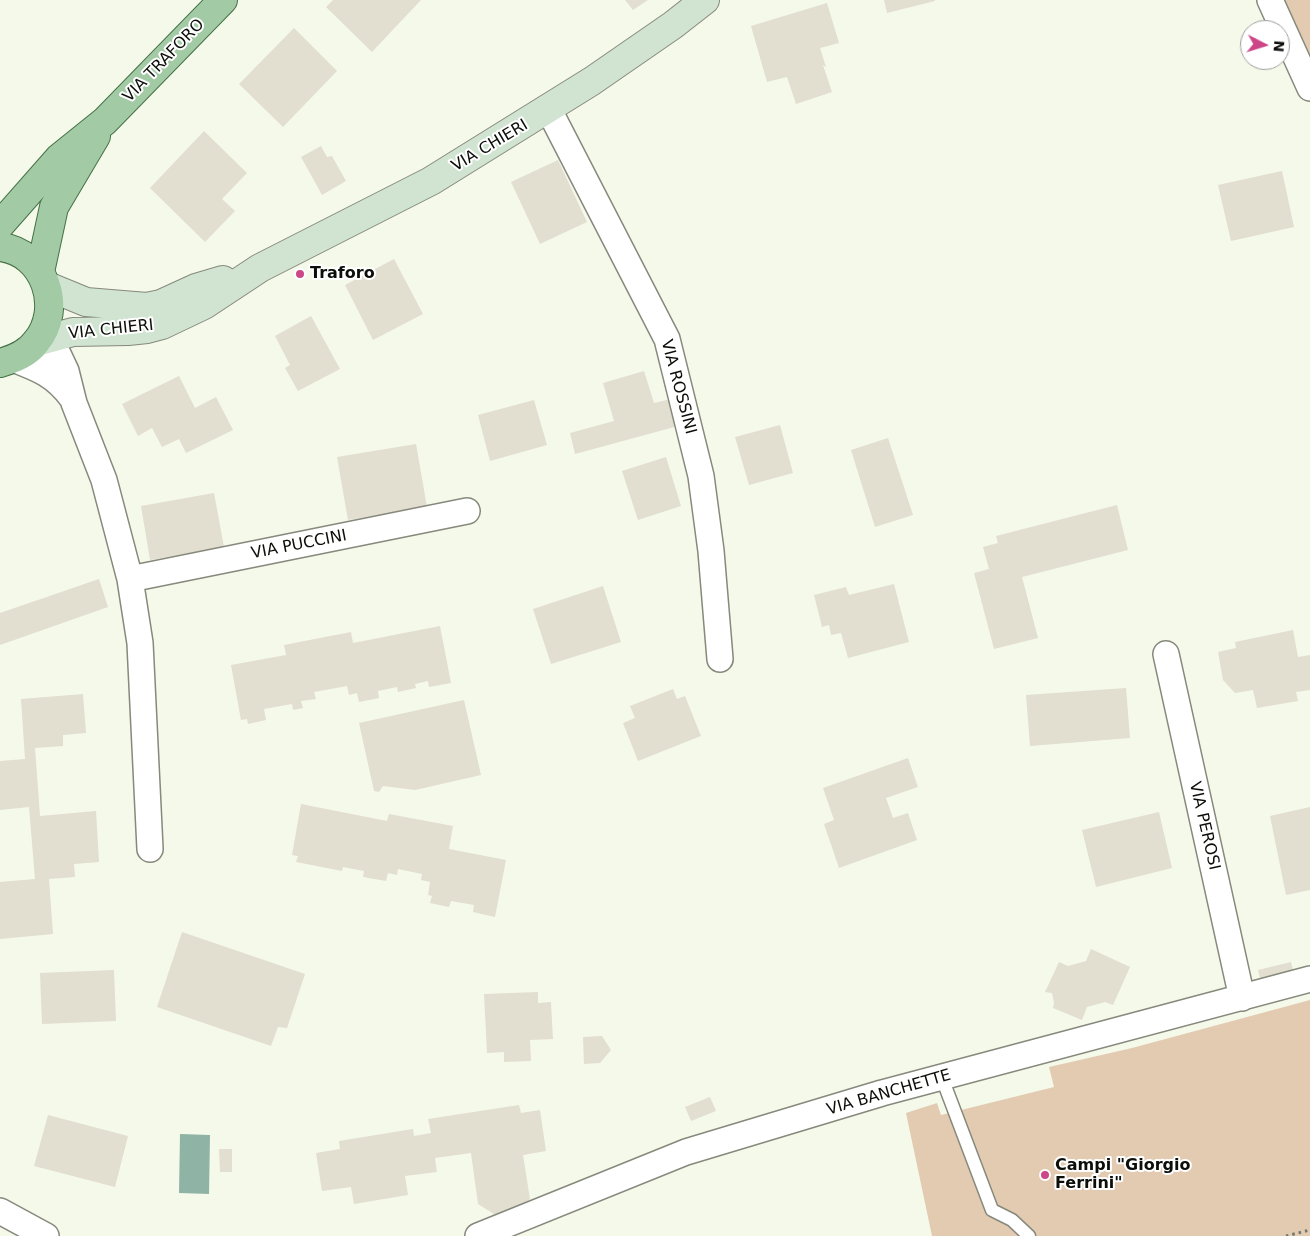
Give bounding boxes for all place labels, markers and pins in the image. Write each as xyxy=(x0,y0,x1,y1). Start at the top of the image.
place label: Traforo xyxy=(310,264,375,284)
marker: Traforo xyxy=(294,268,306,280)
place label: Campi "Giorgio Ferrini" xyxy=(1055,1156,1190,1194)
marker: Campi "Giorgio Ferrini" xyxy=(1039,1169,1051,1181)

